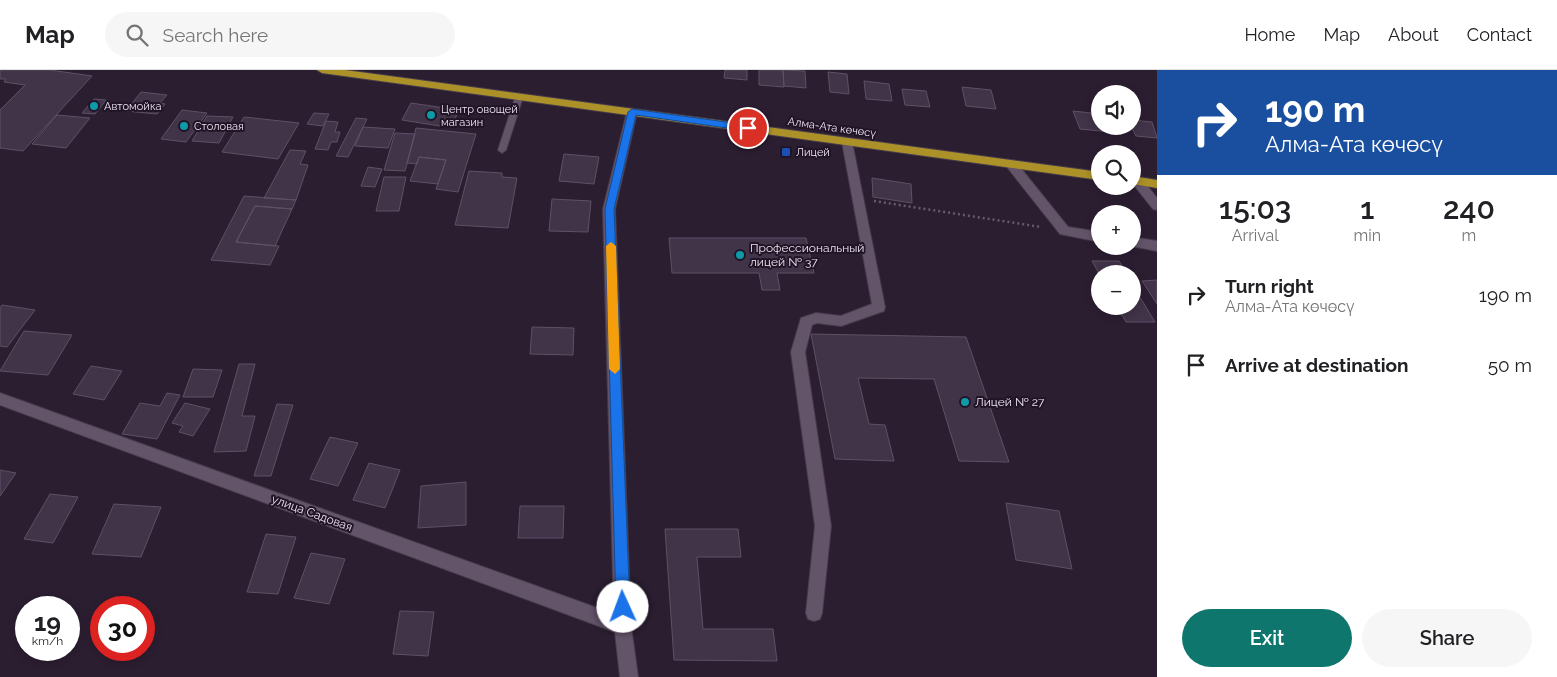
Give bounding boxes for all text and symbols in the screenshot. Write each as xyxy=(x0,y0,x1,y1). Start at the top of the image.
search box xyxy=(105,12,455,57)
text: Map xyxy=(25,20,75,49)
icon: search xyxy=(123,21,151,49)
text: Search here xyxy=(163,24,268,46)
text: Home xyxy=(1244,24,1295,45)
text: Map xyxy=(1323,24,1360,45)
text: About xyxy=(1388,24,1439,45)
text: Contact xyxy=(1467,24,1532,45)
map controls xyxy=(1091,85,1141,315)
button: sound xyxy=(1091,85,1141,135)
text: 190 m xyxy=(1265,89,1365,130)
icon: right xyxy=(1182,90,1247,155)
marker: Автомойка xyxy=(88,100,100,112)
place label: Автомойка xyxy=(104,100,162,113)
place label: Центр овощей магазин xyxy=(441,103,518,129)
pin xyxy=(727,107,769,149)
marker: Центр овощей магазин xyxy=(425,109,437,121)
icon: arrive xyxy=(734,114,762,142)
street label: Алма-Ата көчөсү xyxy=(787,115,877,140)
marker: Столовая xyxy=(178,120,190,132)
place label: Столовая xyxy=(194,120,244,133)
text: Алма-Ата көчөсү xyxy=(1265,131,1443,157)
button: search xyxy=(1091,145,1141,195)
marker: Лицей xyxy=(780,146,792,158)
place label: Лицей xyxy=(796,146,830,159)
text: 15:03 xyxy=(1219,191,1291,226)
text: 1 xyxy=(1360,191,1374,226)
text: 240 xyxy=(1443,191,1495,226)
button: + xyxy=(1091,205,1141,255)
text: Arrival xyxy=(1232,226,1279,245)
text: min xyxy=(1353,226,1381,245)
text: m xyxy=(1462,226,1476,245)
place label: Профессиональный лицей № 37 xyxy=(750,241,864,269)
marker: Профессиональный лицей № 37 xyxy=(734,249,746,261)
button: − xyxy=(1091,265,1141,315)
text: Turn right xyxy=(1225,275,1314,297)
icon: right xyxy=(1182,281,1210,309)
text: 190 m xyxy=(1479,284,1532,306)
text: Алма-Ата көчөсү xyxy=(1225,297,1355,316)
icon: arrive xyxy=(1182,351,1210,379)
text: Arrive at destination xyxy=(1225,354,1409,376)
text: 50 m xyxy=(1488,354,1532,376)
place label: Лицей № 27 xyxy=(975,395,1045,409)
marker: Лицей № 27 xyxy=(959,396,971,408)
street label: улица Садовая xyxy=(270,492,354,534)
position arrow xyxy=(596,580,648,632)
speed limit sign: 30 xyxy=(90,596,155,661)
text: 19 xyxy=(34,607,61,637)
button: Exit xyxy=(1182,609,1352,667)
button: Share xyxy=(1362,609,1532,667)
text: km/h xyxy=(32,634,63,648)

